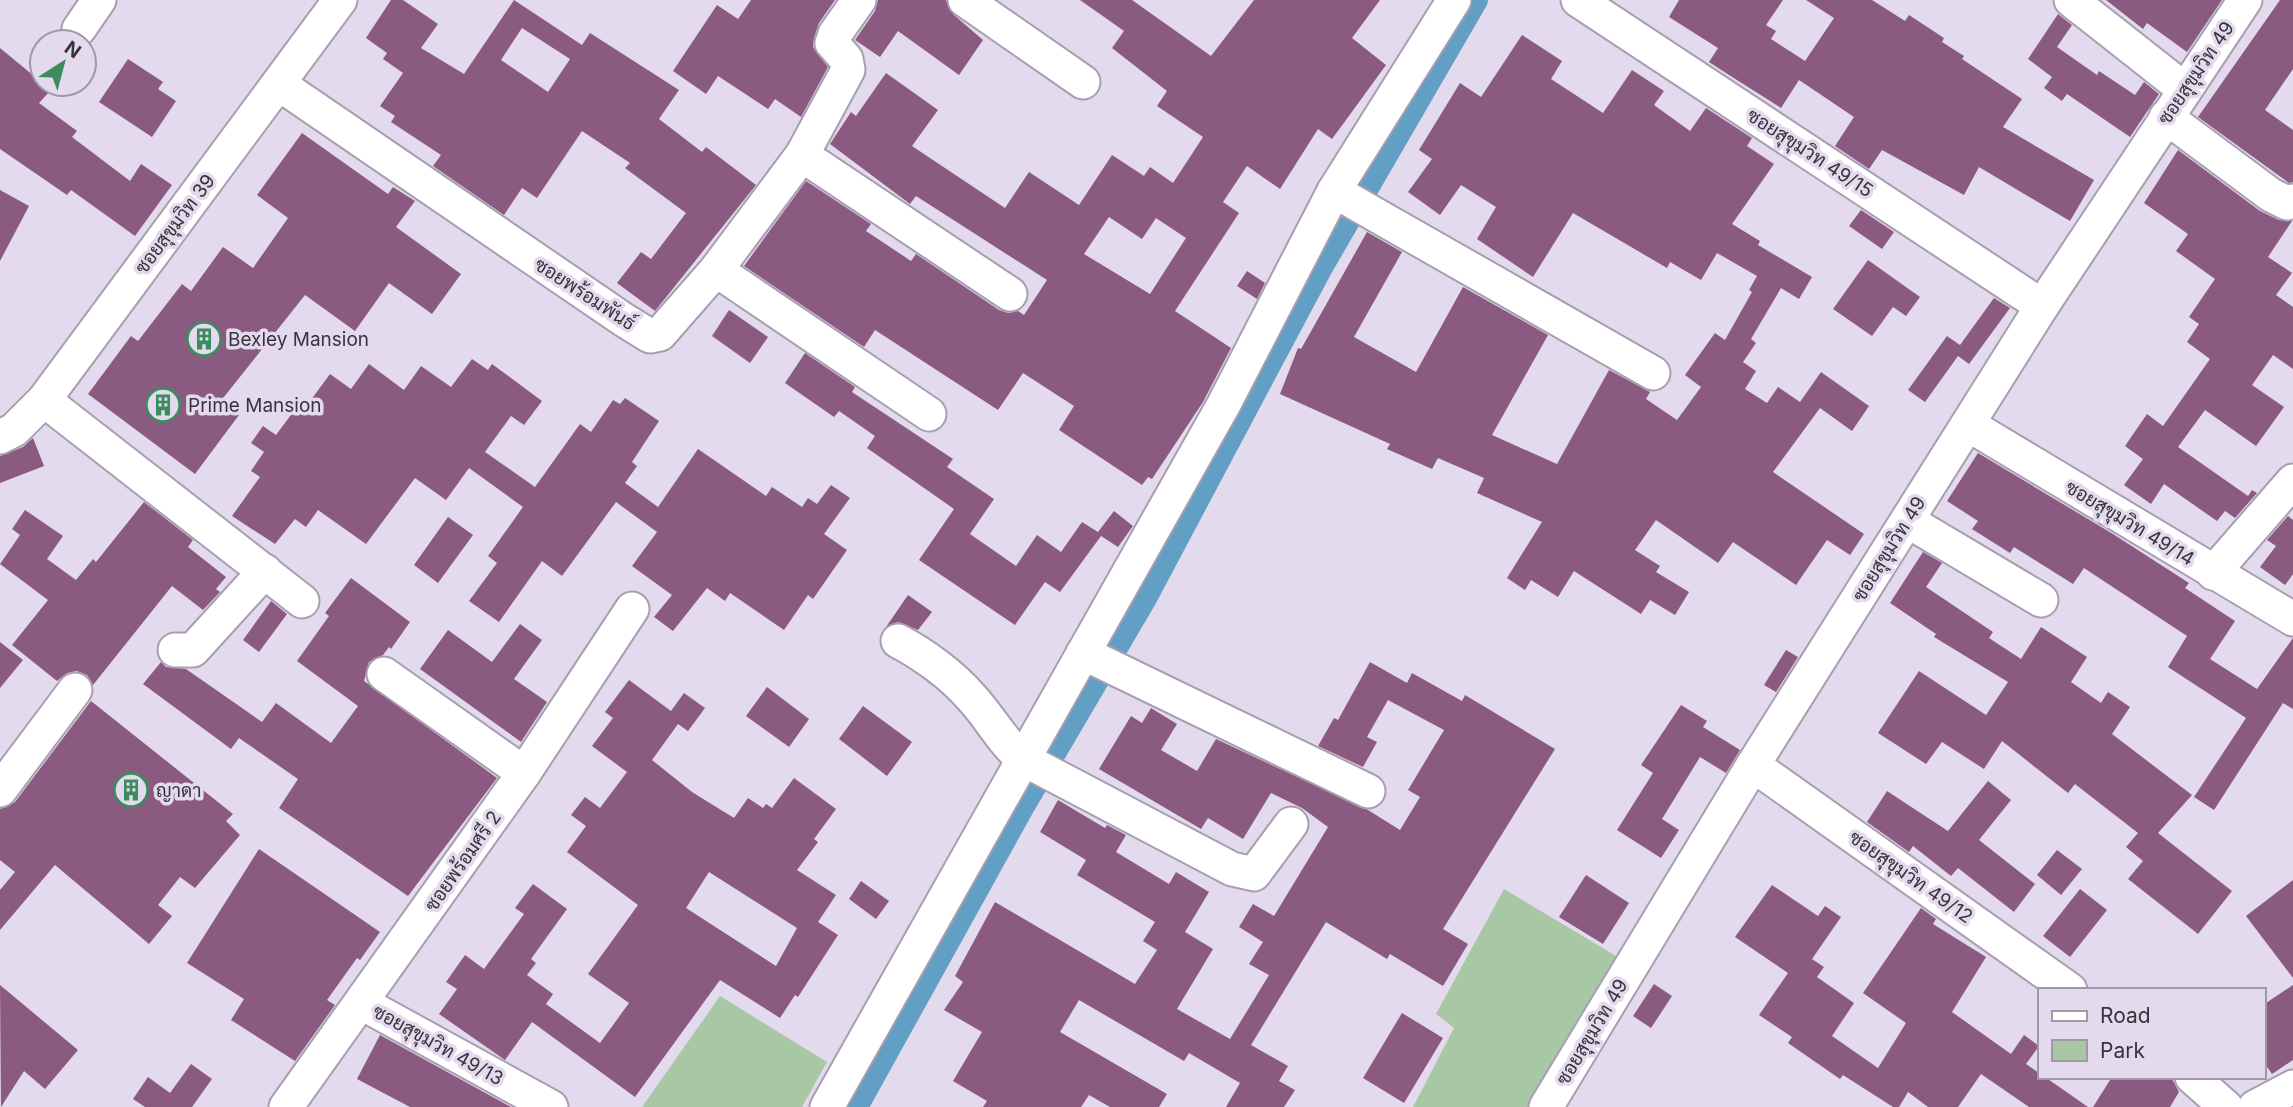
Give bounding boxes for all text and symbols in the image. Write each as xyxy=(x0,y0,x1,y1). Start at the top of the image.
street label: ซอยสุขุมวิท 49 xyxy=(2153,17,2240,129)
north arrow xyxy=(28,28,98,98)
text: N xyxy=(60,36,85,63)
street label: ซอยสุขุมวิท 49/15 xyxy=(1742,104,1877,203)
street label: ซอยสุขุมวิท 39 xyxy=(130,170,221,279)
street label: ซอยพร้อมพันธ์ xyxy=(530,252,640,335)
building icon: Bexley Mansion xyxy=(185,320,223,358)
place label: Bexley Mansion xyxy=(228,328,369,351)
building icon: Prime Mansion xyxy=(144,386,182,424)
place label: Prime Mansion xyxy=(188,394,322,417)
street label: ซอยสุขุมวิท 49/14 xyxy=(2061,476,2199,571)
street label: ซอยสุขุมวิท 49 xyxy=(1848,492,1931,606)
building icon: ญาดา xyxy=(112,771,150,809)
place label: ญาดา xyxy=(156,779,201,802)
street label: ซอยพร้อมศรี 2 xyxy=(419,806,506,916)
street label: ซอยสุขุมวิท 49/12 xyxy=(1844,826,1977,929)
street label: ซอยสุขุมวิท 49 xyxy=(1551,975,1633,1090)
legend xyxy=(2038,988,2265,1079)
street label: ซอยสุขุมวิท 49/13 xyxy=(368,1000,507,1091)
text: Road xyxy=(2100,1003,2151,1028)
text: Park xyxy=(2100,1038,2145,1063)

